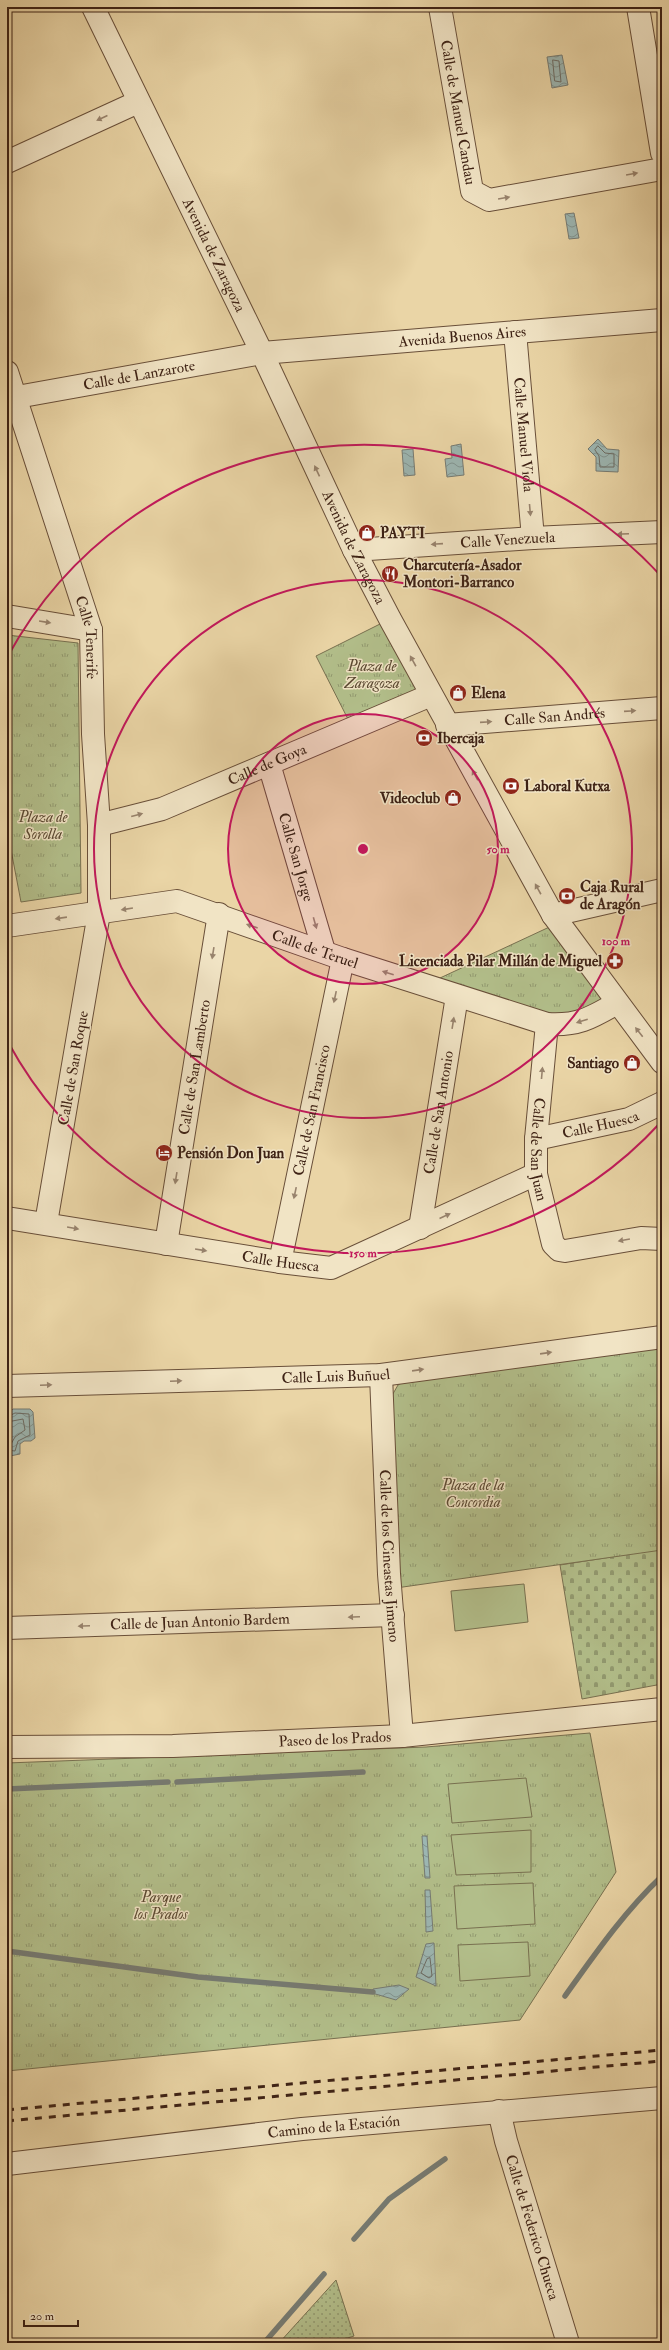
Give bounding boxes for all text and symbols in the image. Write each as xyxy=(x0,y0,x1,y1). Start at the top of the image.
street label: Calle de Manuel Candau xyxy=(436,39,480,187)
one-way arrow xyxy=(97,115,108,121)
one-way arrow xyxy=(625,171,638,177)
street label: Avenida de Zaragoza xyxy=(177,194,250,316)
one-way arrow xyxy=(498,194,510,200)
street label: Avenida Buenos Aires xyxy=(397,322,527,352)
street label: Calle de Lanzarote xyxy=(82,356,197,395)
street label: Calle Manuel Viola xyxy=(509,376,538,494)
one-way arrow xyxy=(314,465,320,477)
street label: Avenida de Zaragoza xyxy=(317,487,390,608)
one-way arrow xyxy=(527,504,534,516)
shop icon: PAYTI xyxy=(357,523,377,543)
place label: PAYTI xyxy=(380,524,425,543)
street label: Calle Venezuela xyxy=(460,528,556,553)
one-way arrow xyxy=(616,531,629,537)
one-way arrow xyxy=(431,541,443,548)
place label: Charcutería-Asador Montori-Barranco xyxy=(402,556,522,592)
restaurant icon: Charcutería-Asador Montori-Barranco xyxy=(380,564,400,584)
street label: Calle Tenerife xyxy=(70,593,101,679)
one-way arrow xyxy=(39,619,52,625)
one-way arrow xyxy=(409,655,416,667)
park label: Plaza de Zaragoza xyxy=(343,657,400,693)
shop icon: Elena xyxy=(448,683,468,703)
place label: Elena xyxy=(471,684,507,703)
street label: Calle San Andrés xyxy=(503,704,606,730)
one-way arrow xyxy=(624,707,636,714)
one-way arrow xyxy=(480,718,492,725)
bank icon: Ibercaja xyxy=(414,728,434,748)
place label: Ibercaja xyxy=(437,729,485,748)
street label: Calle de Goya xyxy=(225,740,310,790)
one-way arrow xyxy=(472,770,479,781)
bank icon: Laboral Kutxa xyxy=(501,776,521,796)
place label: Laboral Kutxa xyxy=(524,777,611,796)
shop icon: Videoclub xyxy=(443,788,463,808)
place label: Videoclub xyxy=(379,789,441,808)
park label: Plaza de Sorolla xyxy=(17,808,69,844)
street label: Calle San Jorge xyxy=(274,810,318,904)
one-way arrow xyxy=(131,812,143,818)
centre of rings xyxy=(356,842,370,856)
text: 50 m xyxy=(486,842,510,857)
place label: Caja Rural de Aragón xyxy=(580,878,644,915)
one-way arrow xyxy=(535,883,542,895)
bank icon: Caja Rural de Aragón xyxy=(557,886,577,906)
one-way arrow xyxy=(120,906,133,912)
one-way arrow xyxy=(55,915,67,921)
one-way arrow xyxy=(312,917,318,929)
one-way arrow xyxy=(246,922,258,928)
street label: Calle de Teruel xyxy=(269,926,361,973)
text: 100 m xyxy=(602,934,631,949)
one-way arrow xyxy=(209,947,215,959)
pharmacy icon: Licenciada Pilar Millán de Miguel xyxy=(605,951,625,971)
place label: Licenciada Pilar Millán de Miguel xyxy=(399,952,602,972)
one-way arrow xyxy=(382,970,394,976)
one-way arrow xyxy=(332,991,338,1003)
street label: Calle de San Lamberto xyxy=(175,999,215,1136)
street label: Calle de San Roque xyxy=(54,1009,93,1127)
one-way arrow xyxy=(450,1017,456,1029)
one-way arrow xyxy=(576,1018,588,1024)
one-way arrow xyxy=(635,1027,644,1038)
street label: Calle de San Francisco xyxy=(289,1043,335,1178)
street label: Calle de San Antonio xyxy=(420,1050,458,1176)
shop icon: Santiago xyxy=(622,1053,642,1073)
place label: Santiago xyxy=(567,1054,620,1074)
one-way arrow xyxy=(539,1067,546,1079)
street label: Calle de San Juan xyxy=(525,1097,551,1203)
street label: Calle Huesca xyxy=(561,1106,643,1143)
hotel icon: Pensión Don Juan xyxy=(154,1143,174,1163)
place label: Pensión Don Juan xyxy=(177,1144,285,1164)
one-way arrow xyxy=(173,1172,179,1184)
one-way arrow xyxy=(291,1187,297,1199)
one-way arrow xyxy=(440,1213,451,1219)
one-way arrow xyxy=(67,1225,79,1231)
one-way arrow xyxy=(617,1238,630,1244)
text: 150 m xyxy=(349,1246,377,1261)
one-way arrow xyxy=(195,1247,207,1253)
street label: Calle Huesca xyxy=(240,1247,321,1277)
one-way arrow xyxy=(540,1350,552,1356)
street label: Calle Luis Buñuel xyxy=(281,1365,391,1388)
one-way arrow xyxy=(411,1367,424,1373)
one-way arrow xyxy=(170,1378,182,1385)
one-way arrow xyxy=(40,1382,52,1389)
street label: Calle de los Cineastas Jimeno xyxy=(375,1469,403,1643)
park label: Plaza de la Concordia xyxy=(441,1476,504,1512)
street label: Calle de Juan Antonio Bardem xyxy=(110,1609,290,1635)
one-way arrow xyxy=(347,1614,360,1620)
one-way arrow xyxy=(77,1623,90,1629)
street label: Paseo de los Prados xyxy=(278,1727,392,1751)
park label: Parque los Prados xyxy=(133,1888,189,1924)
street label: Camino de la Estación xyxy=(267,2112,401,2143)
street label: Calle de Federico Chueca xyxy=(501,2152,563,2303)
scale bar xyxy=(24,2302,78,2328)
text: 20 m xyxy=(30,2309,55,2324)

